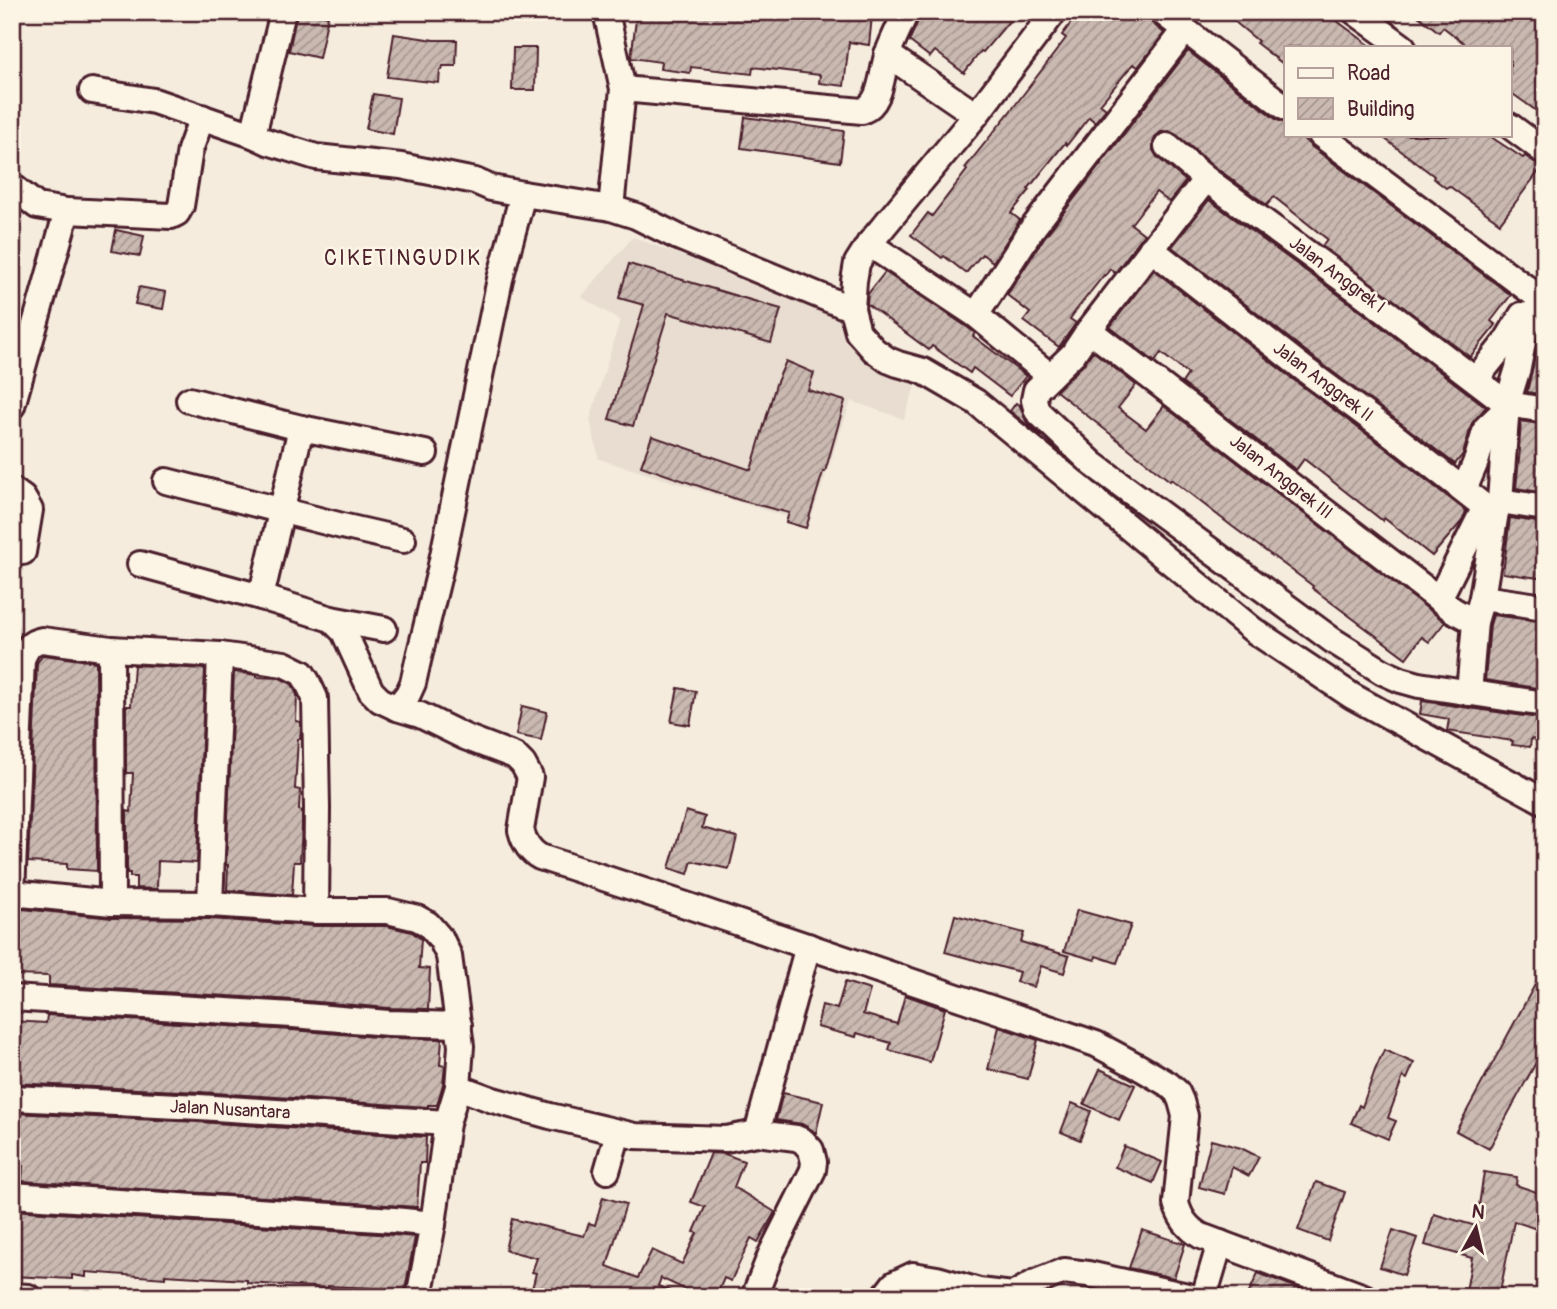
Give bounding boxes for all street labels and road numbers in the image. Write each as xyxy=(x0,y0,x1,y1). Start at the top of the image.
street label: Jalan Anggrek I xyxy=(1284,231,1390,319)
street label: Jalan Anggrek II xyxy=(1268,337,1378,427)
street label: Jalan Anggrek III xyxy=(1225,430,1337,524)
street label: Jalan Nusantara xyxy=(169,1095,291,1125)

